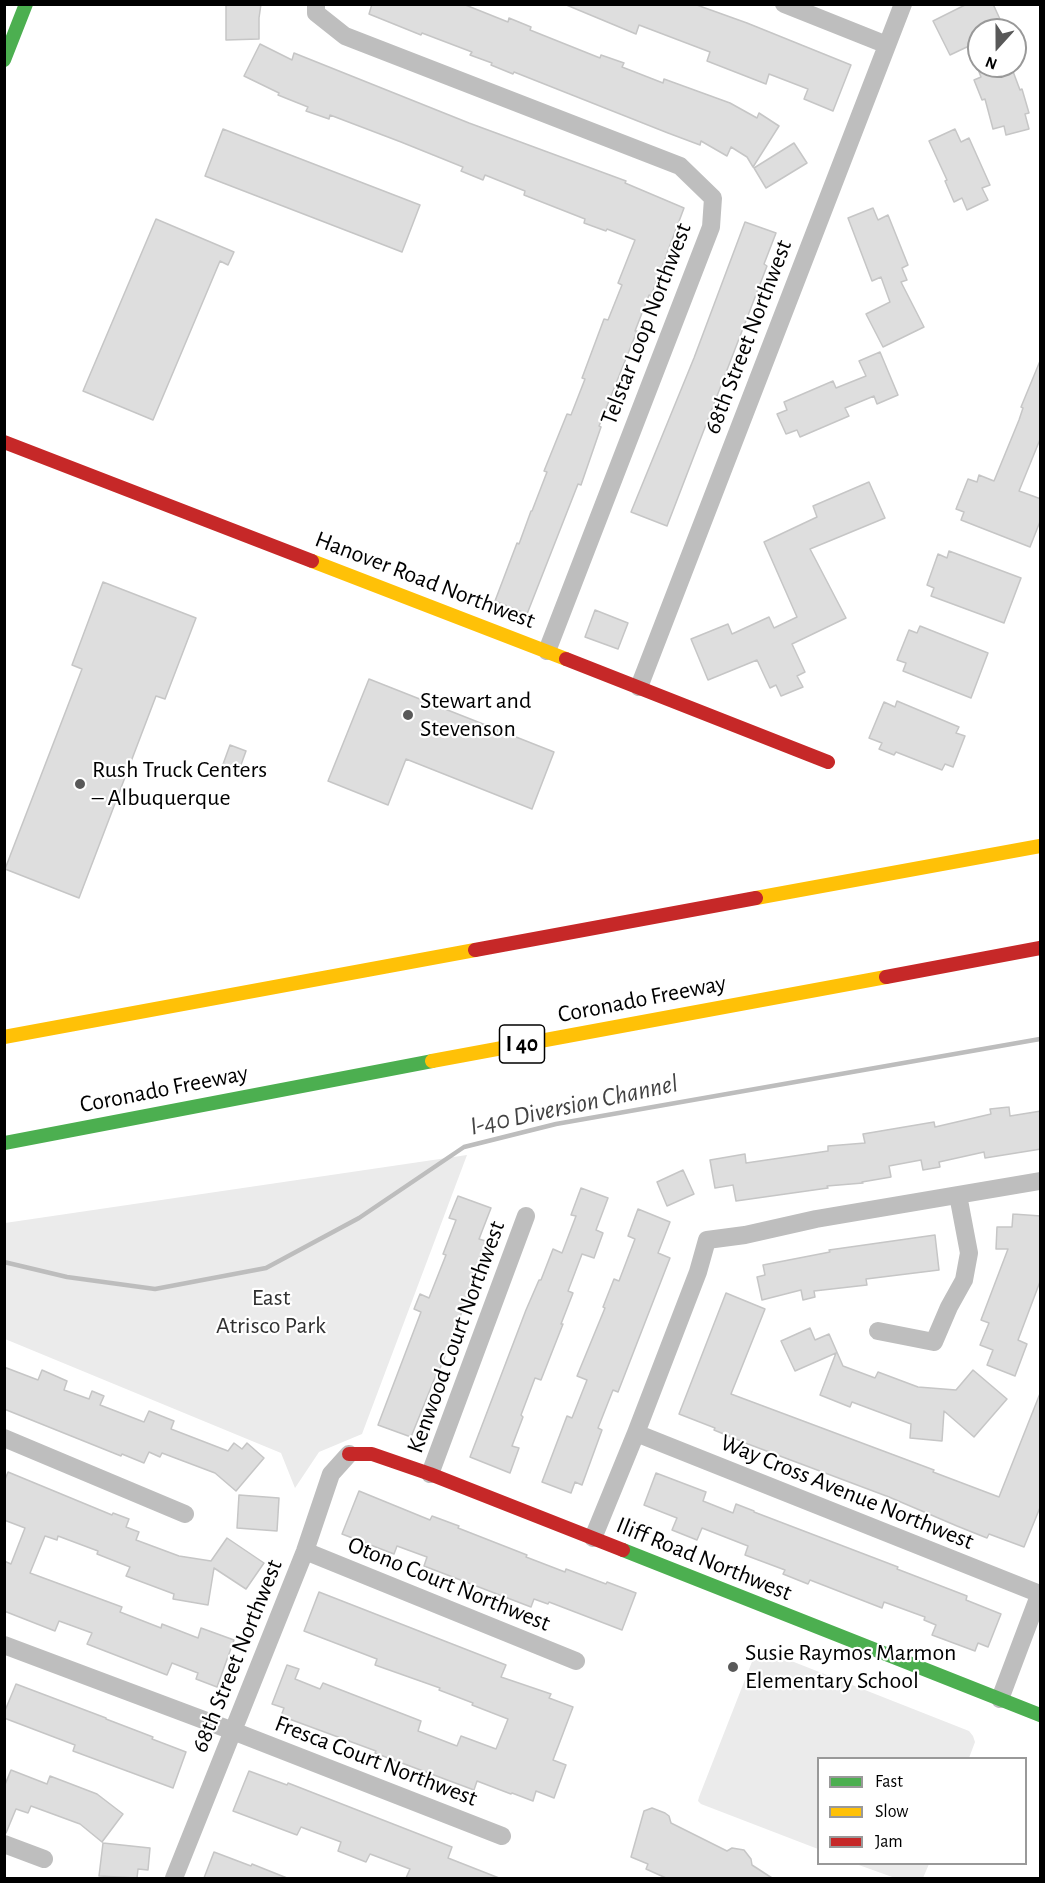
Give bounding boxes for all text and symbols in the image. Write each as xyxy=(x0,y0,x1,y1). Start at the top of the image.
north arrow xyxy=(967,18,1027,78)
text: N xyxy=(983,53,999,72)
street label: Telstar Loop Northwest xyxy=(594,219,698,429)
street label: 68th Street Northwest xyxy=(698,236,798,438)
street label: Hanover Road Northwest xyxy=(311,525,539,635)
place label: Stewart and Stevenson xyxy=(420,687,531,743)
marker: Stewart and Stevenson xyxy=(401,708,415,722)
place label: Rush Truck Centers – Albuquerque xyxy=(92,756,267,812)
marker: Rush Truck Centers – Albuquerque xyxy=(73,777,87,791)
street label: Coronado Freeway xyxy=(555,969,729,1029)
road number: I 40 xyxy=(500,1025,544,1063)
street label: Coronado Freeway xyxy=(77,1059,251,1119)
water label: I-40 Diversion Channel xyxy=(467,1068,681,1142)
street label: Kenwood Court Northwest xyxy=(401,1217,511,1457)
park label: East Atrisco Park xyxy=(216,1284,326,1340)
street label: Way Cross Avenue Northwest xyxy=(716,1428,978,1556)
street label: Iliff Road Northwest xyxy=(612,1511,796,1607)
street label: Otono Court Northwest xyxy=(344,1530,554,1638)
street label: 68th Street Northwest xyxy=(185,1555,289,1757)
place label: Susie Raymos Marmon Elementary School xyxy=(745,1639,956,1695)
marker: Susie Raymos Marmon Elementary School xyxy=(726,1660,740,1674)
street label: Fresca Court Northwest xyxy=(271,1709,481,1813)
legend xyxy=(817,1757,1027,1865)
text: Fast xyxy=(875,1773,903,1791)
text: Slow xyxy=(875,1803,908,1821)
text: Jam xyxy=(875,1833,903,1851)

